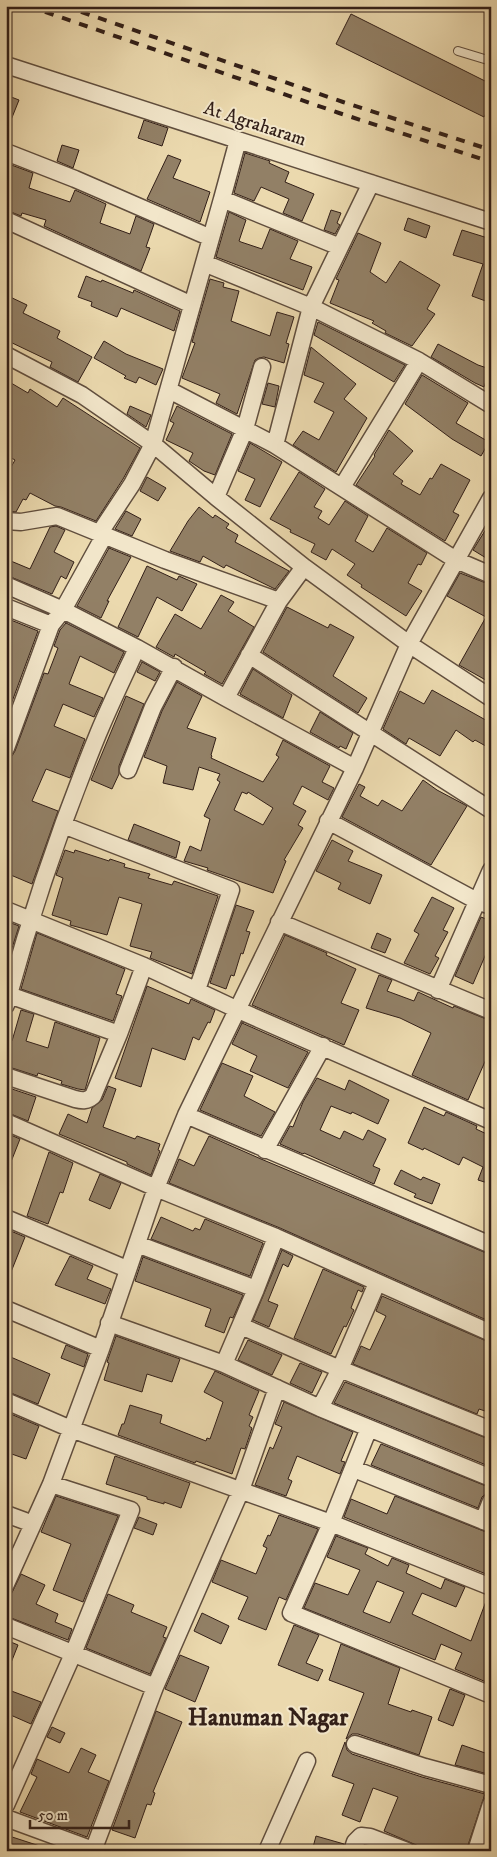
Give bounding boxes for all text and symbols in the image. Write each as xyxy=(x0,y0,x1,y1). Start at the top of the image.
street label: At Agraharam xyxy=(201,97,309,151)
district label: Hanuman Nagar xyxy=(188,1703,349,1733)
scale bar xyxy=(30,1797,129,1829)
text: 50 m xyxy=(38,1806,68,1825)

